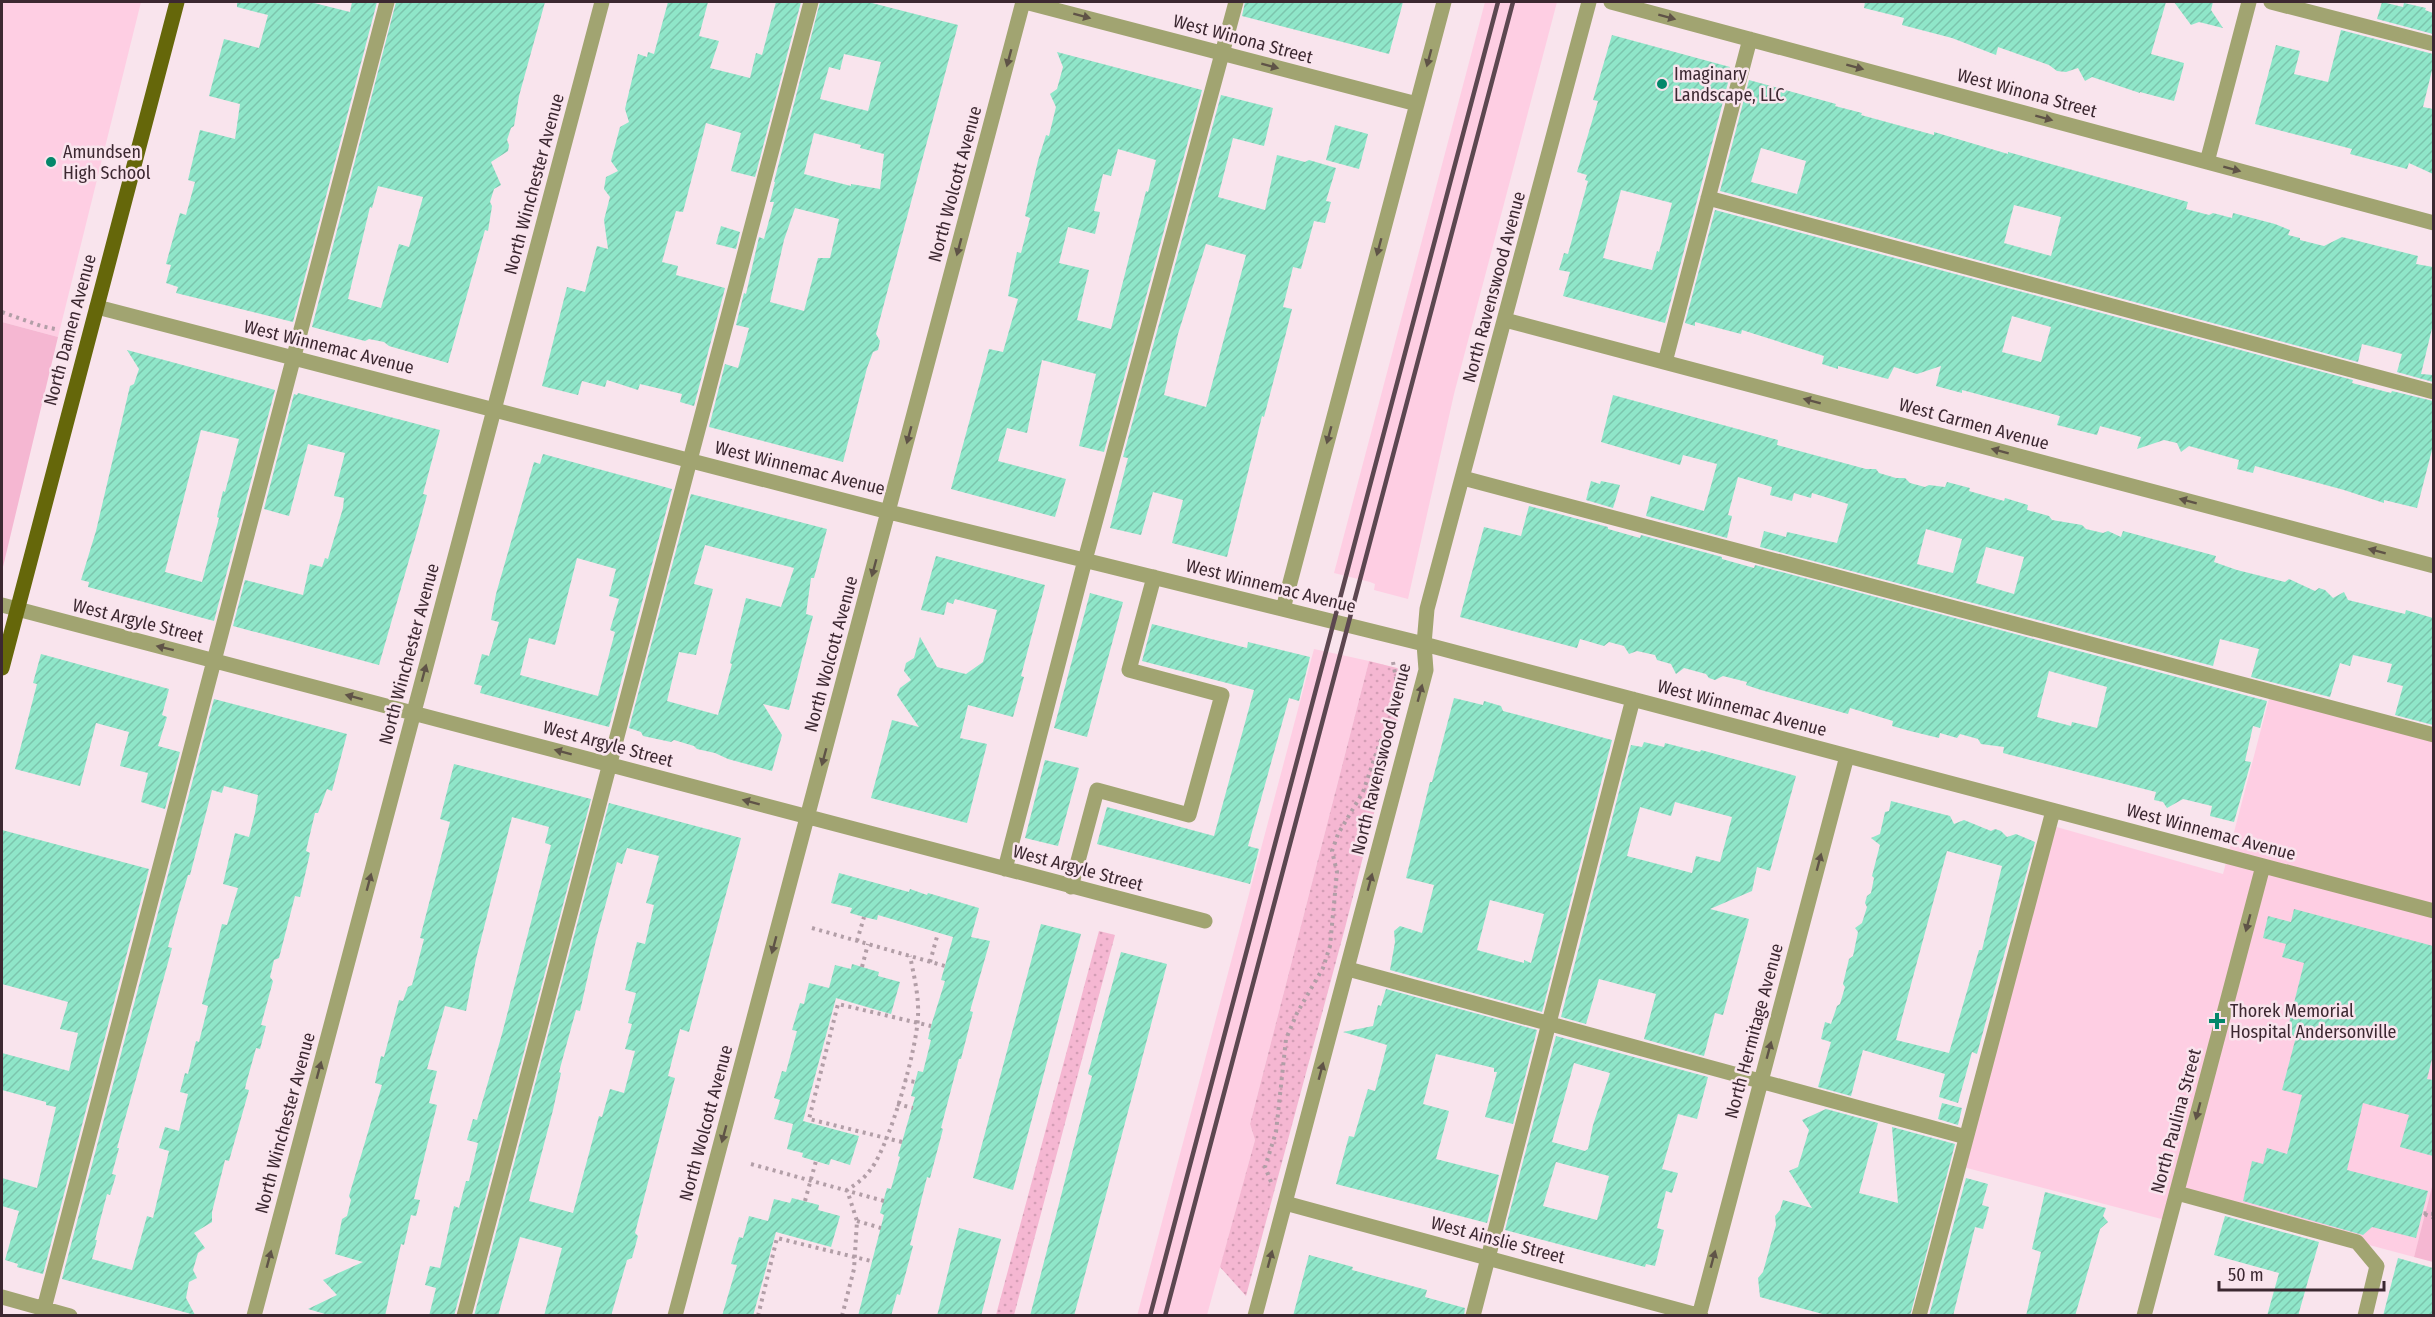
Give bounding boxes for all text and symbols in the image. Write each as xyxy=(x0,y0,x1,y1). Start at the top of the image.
street label: West Winona Street xyxy=(1171,10,1315,68)
one-way arrow xyxy=(1073,12,1091,22)
one-way arrow xyxy=(1658,12,1676,22)
one-way arrow xyxy=(1003,49,1013,67)
one-way arrow xyxy=(1423,49,1433,67)
one-way arrow xyxy=(1261,61,1280,71)
place label: Imaginary Landscape, LLC xyxy=(1674,63,1784,106)
one-way arrow xyxy=(1846,63,1865,73)
street label: West Winona Street xyxy=(1955,64,2099,122)
marker: Imaginary Landscape, LLC xyxy=(1655,77,1669,91)
street label: North Winchester Avenue xyxy=(499,91,569,277)
street label: North Wolcott Avenue xyxy=(924,103,986,264)
one-way arrow xyxy=(2035,114,2053,123)
place label: Amundsen High School xyxy=(63,141,151,184)
marker: Amundsen High School xyxy=(44,155,58,169)
one-way arrow xyxy=(2223,165,2241,174)
street label: North Ravenswood Avenue xyxy=(1458,189,1530,385)
one-way arrow xyxy=(954,238,963,256)
one-way arrow xyxy=(1374,238,1383,256)
street label: North Damen Avenue xyxy=(39,252,101,408)
street label: West Winnemac Avenue xyxy=(242,315,416,379)
street label: West Carmen Avenue xyxy=(1896,393,2052,455)
one-way arrow xyxy=(1802,395,1821,405)
one-way arrow xyxy=(904,426,914,444)
one-way arrow xyxy=(1323,426,1333,444)
street label: West Winnemac Avenue xyxy=(713,436,887,500)
one-way arrow xyxy=(1991,445,2009,455)
one-way arrow xyxy=(2179,495,2198,505)
one-way arrow xyxy=(2368,545,2386,555)
street label: West Winnemac Avenue xyxy=(1184,554,1358,618)
one-way arrow xyxy=(869,559,878,577)
street label: North Winchester Avenue xyxy=(374,561,444,747)
street label: North Wolcott Avenue xyxy=(800,573,862,734)
street label: West Argyle Street xyxy=(70,594,206,648)
one-way arrow xyxy=(156,642,174,652)
street label: North Ravenswood Avenue xyxy=(1346,661,1416,857)
one-way arrow xyxy=(420,664,430,682)
street label: West Winnemac Avenue xyxy=(1655,675,1829,741)
one-way arrow xyxy=(1415,684,1425,702)
one-way arrow xyxy=(345,692,363,701)
street label: West Argyle Street xyxy=(540,716,676,772)
one-way arrow xyxy=(553,747,572,757)
one-way arrow xyxy=(819,748,828,766)
one-way arrow xyxy=(742,797,760,806)
street label: West Winnemac Avenue xyxy=(2124,799,2298,865)
street label: West Argyle Street xyxy=(1010,840,1146,896)
one-way arrow xyxy=(1814,852,1824,871)
one-way arrow xyxy=(365,873,374,891)
one-way arrow xyxy=(1366,873,1376,891)
one-way arrow xyxy=(2243,914,2252,932)
one-way arrow xyxy=(768,936,778,954)
street label: North Hermitage Avenue xyxy=(1720,941,1788,1121)
place label: Thorek Memorial Hospital Andersonville xyxy=(2230,1000,2397,1043)
marker: Thorek Memorial Hospital Andersonville xyxy=(2208,1012,2226,1030)
street label: North Winchester Avenue xyxy=(250,1030,320,1216)
one-way arrow xyxy=(1765,1041,1774,1059)
street label: North Wolcott Avenue xyxy=(675,1042,737,1203)
street label: North Paulina Street xyxy=(2146,1046,2206,1196)
one-way arrow xyxy=(315,1061,325,1080)
one-way arrow xyxy=(1316,1061,1326,1080)
one-way arrow xyxy=(2193,1102,2203,1121)
one-way arrow xyxy=(718,1124,728,1143)
street label: West Ainslie Street xyxy=(1429,1212,1568,1268)
one-way arrow xyxy=(265,1250,275,1268)
one-way arrow xyxy=(1266,1250,1276,1268)
one-way arrow xyxy=(1709,1250,1719,1268)
scale bar xyxy=(2219,1254,2384,1292)
text: 50 m xyxy=(2228,1264,2264,1286)

